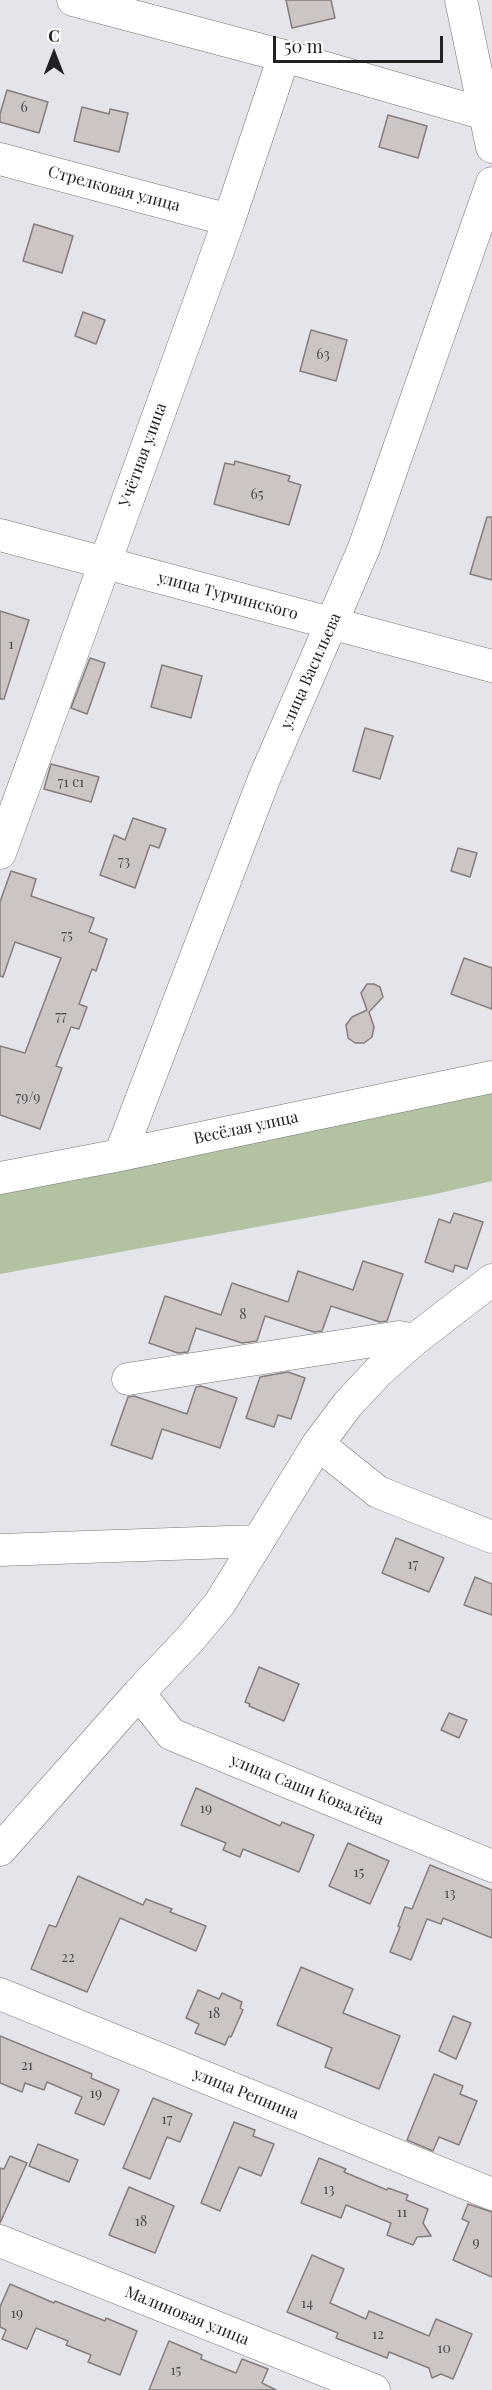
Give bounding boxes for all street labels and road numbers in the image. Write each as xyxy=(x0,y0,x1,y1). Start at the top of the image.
street label: Стрелковая улица xyxy=(46,162,182,216)
street label: Учётная улица xyxy=(115,400,171,510)
street label: улица Турчинского xyxy=(156,568,300,624)
street label: улица Васильева xyxy=(277,610,345,732)
street label: Весёлая улица xyxy=(192,1108,300,1148)
street label: улица Саши Ковалёва xyxy=(228,1750,386,1830)
street label: улица Репнина xyxy=(191,2064,301,2124)
street label: Малиновая улица xyxy=(122,2282,252,2350)

